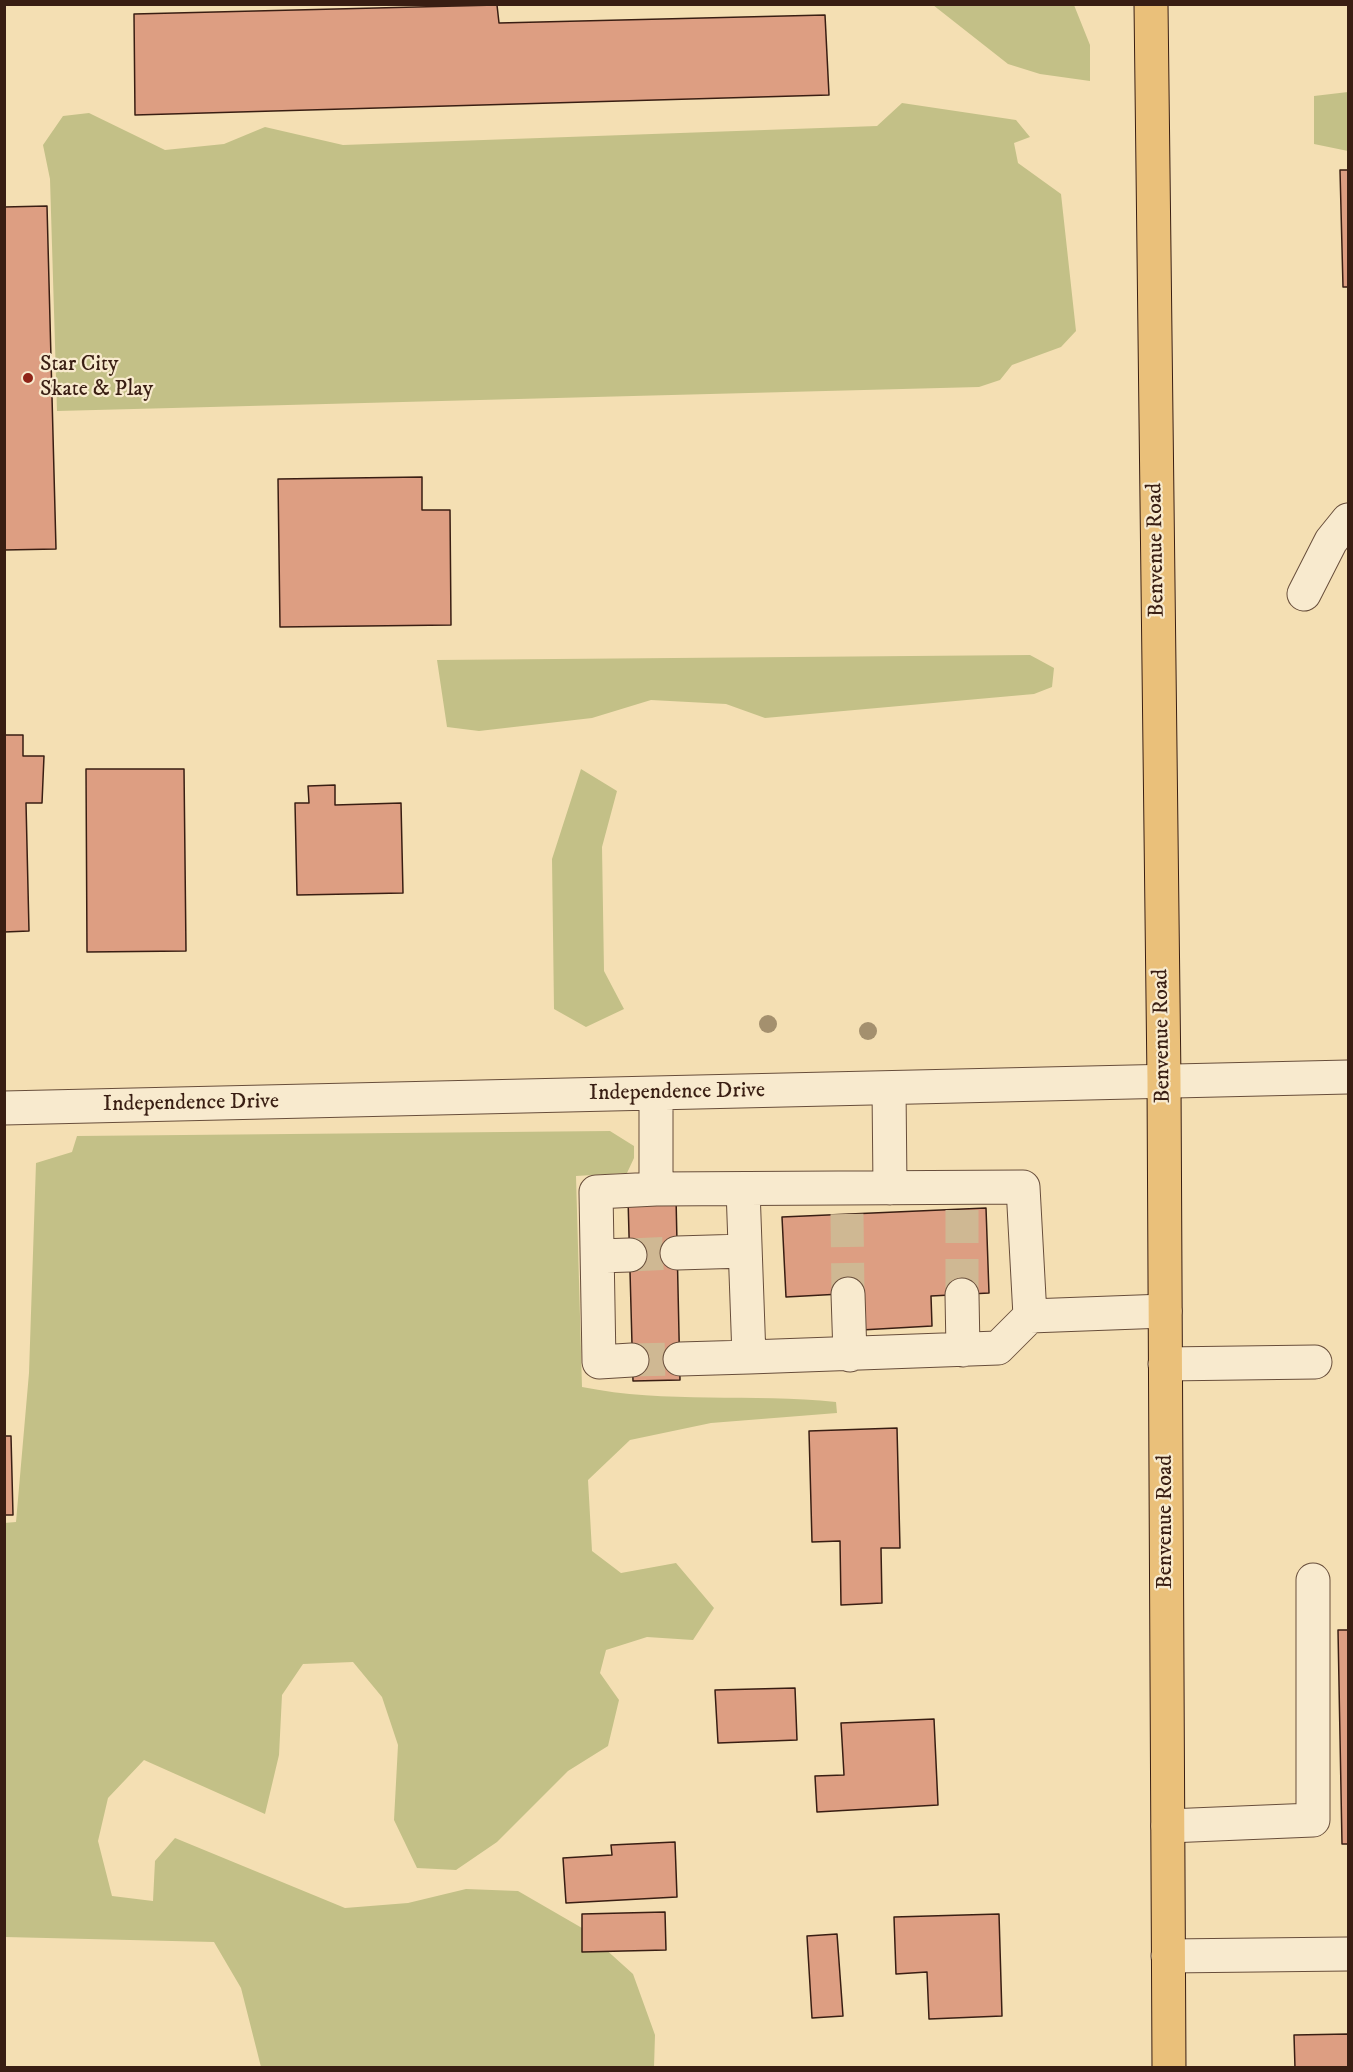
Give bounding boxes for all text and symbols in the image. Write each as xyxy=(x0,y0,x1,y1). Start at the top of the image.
place label: Star City Skate & Play xyxy=(40,352,153,404)
marker: Star City Skate & Play xyxy=(21,371,35,385)
street label: Benvenue Road xyxy=(1143,483,1171,617)
street label: Benvenue Road xyxy=(1149,969,1177,1103)
street label: Independence Drive xyxy=(589,1078,765,1108)
street label: Independence Drive xyxy=(103,1089,279,1119)
street label: Benvenue Road xyxy=(1153,1455,1179,1589)

